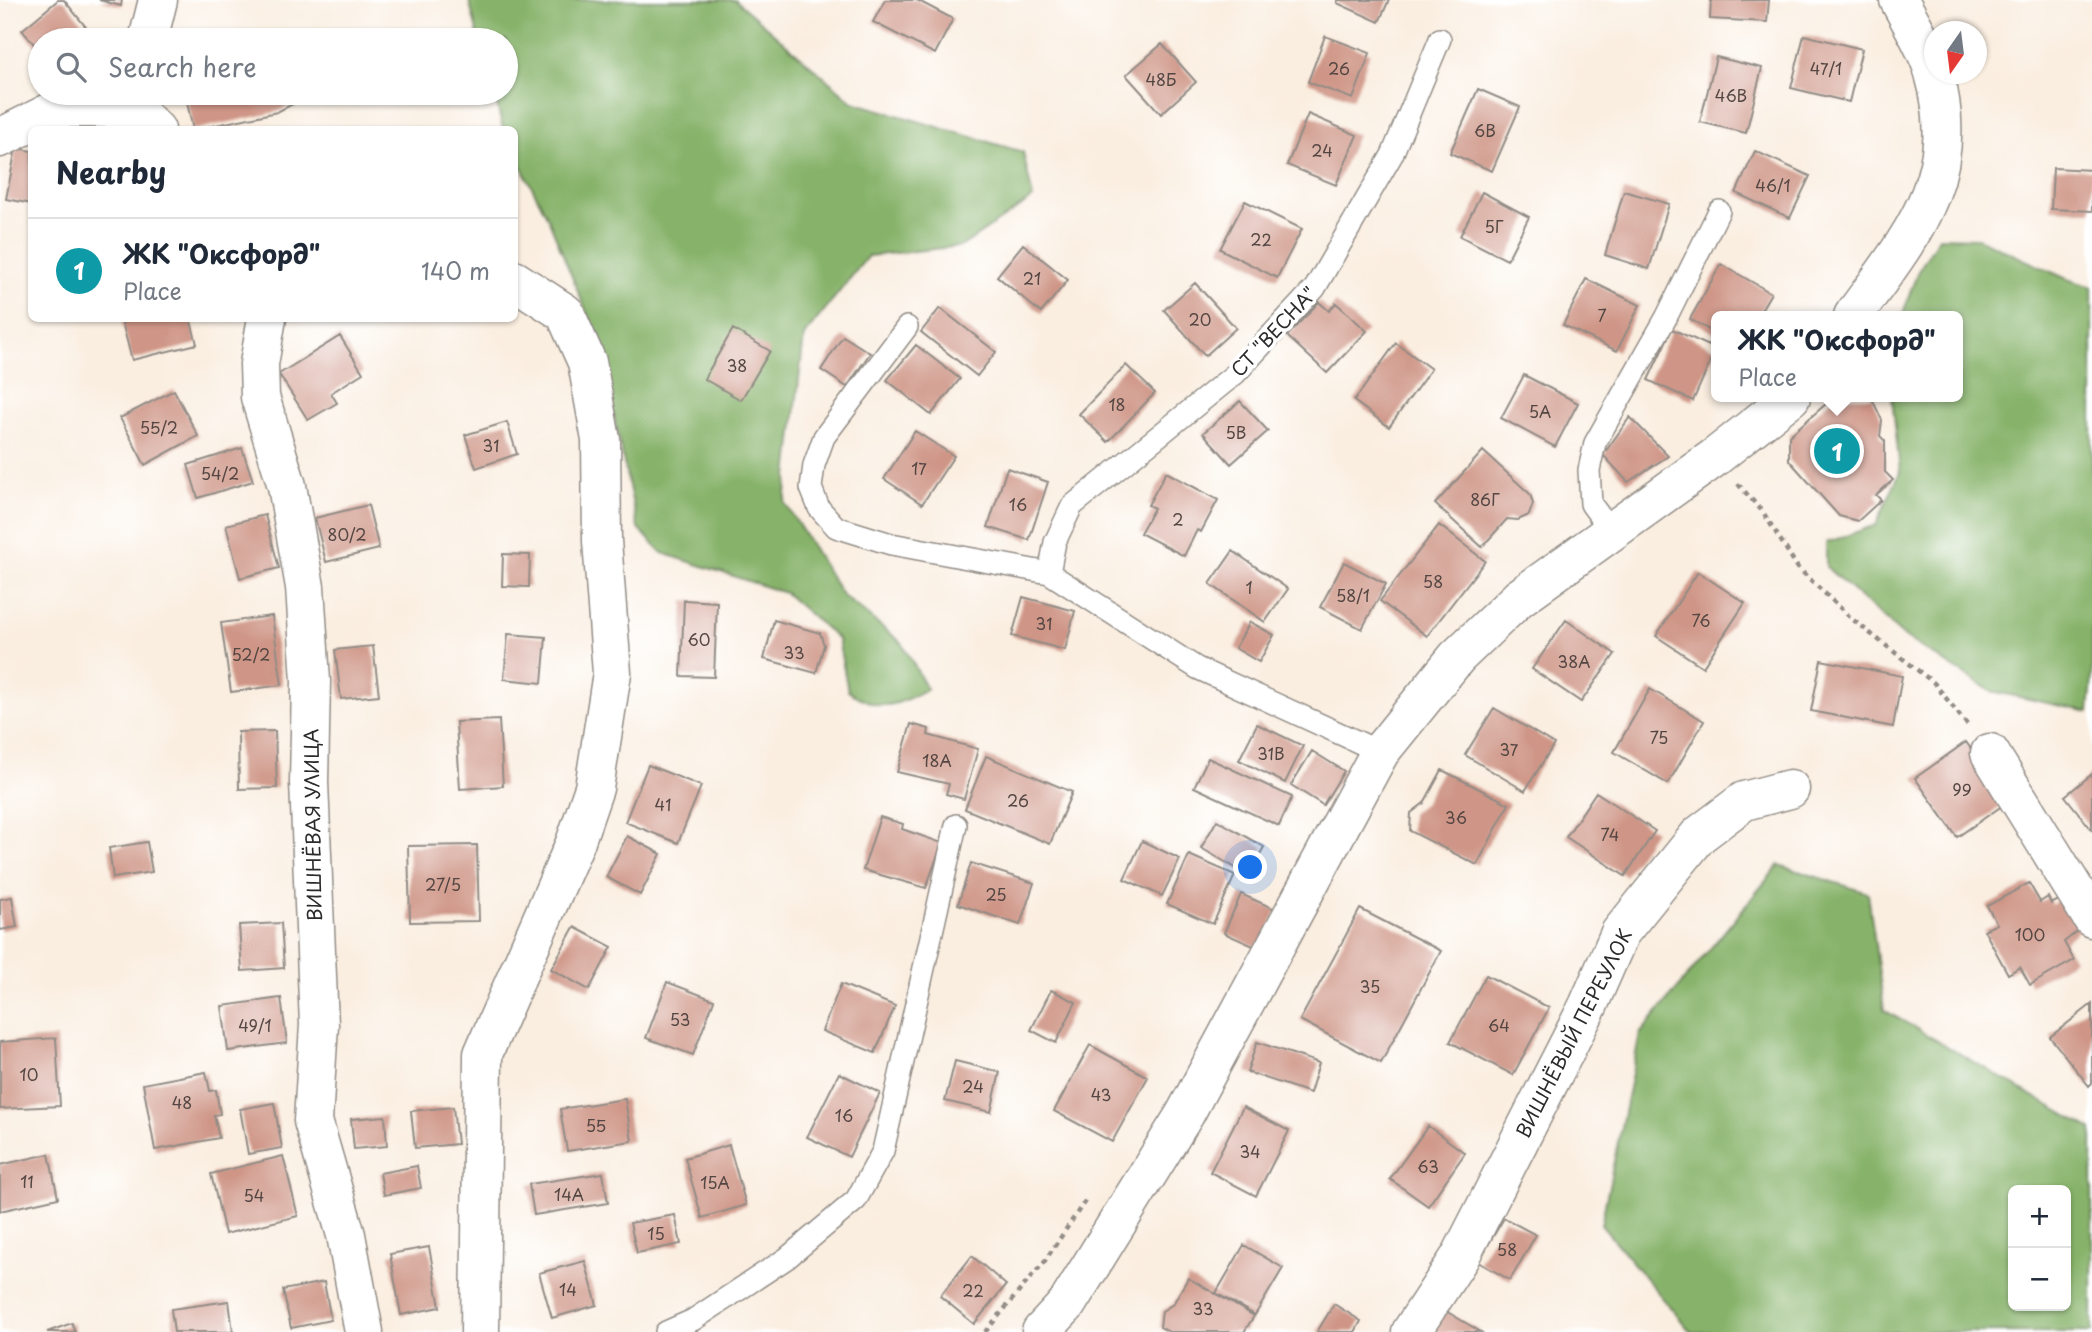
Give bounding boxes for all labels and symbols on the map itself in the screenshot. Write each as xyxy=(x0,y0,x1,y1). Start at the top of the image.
north arrow xyxy=(1924,21,1987,84)
house number: 26 xyxy=(1328,56,1350,80)
house number: 47/1 xyxy=(1810,56,1842,80)
house number: 48Б xyxy=(1146,67,1176,91)
house number: 46В xyxy=(1715,83,1747,107)
house number: 6В xyxy=(1474,118,1496,142)
house number: 24 xyxy=(1311,138,1333,162)
house number: 46/1 xyxy=(1755,173,1791,197)
house number: 5Г xyxy=(1485,214,1504,238)
house number: 22 xyxy=(1250,227,1272,251)
house number: 21 xyxy=(1023,266,1041,290)
street label: СТ "ВЕСНА" xyxy=(1224,280,1322,382)
house number: 7 xyxy=(1597,303,1607,327)
house number: 20 xyxy=(1189,307,1211,331)
house number: 38 xyxy=(727,353,747,377)
house number: 18 xyxy=(1108,392,1126,416)
house number: 5А xyxy=(1529,399,1551,423)
house number: 55/2 xyxy=(140,415,178,439)
house number: 5В xyxy=(1226,420,1246,444)
pin: 1 xyxy=(1814,425,1860,477)
house number: 31 xyxy=(483,433,499,457)
house number: 17 xyxy=(911,456,927,480)
house number: 54/2 xyxy=(201,461,239,485)
house number: 86Г xyxy=(1470,487,1500,511)
house number: 16 xyxy=(1009,492,1027,516)
house number: 2 xyxy=(1172,507,1184,531)
house number: 80/2 xyxy=(327,522,367,546)
house number: 58 xyxy=(1423,569,1443,593)
house number: 1 xyxy=(1245,575,1253,599)
house number: 58/1 xyxy=(1336,583,1370,607)
house number: 76 xyxy=(1691,608,1711,632)
house number: 31 xyxy=(1036,611,1052,635)
house number: 60 xyxy=(688,627,710,651)
house number: 33 xyxy=(783,640,805,664)
house number: 52/2 xyxy=(232,642,270,666)
house number: 38А xyxy=(1558,649,1590,673)
house number: 75 xyxy=(1650,725,1668,749)
street label: ВИШНЁВАЯ УЛИЦА xyxy=(296,728,328,922)
house number: 37 xyxy=(1500,737,1519,761)
house number: 31В xyxy=(1257,741,1285,765)
house number: 18А xyxy=(922,748,952,772)
house number: 99 xyxy=(1952,777,1972,801)
house number: 26 xyxy=(1007,788,1029,812)
house number: 41 xyxy=(655,792,671,816)
house number: 36 xyxy=(1445,805,1467,829)
house number: 74 xyxy=(1601,822,1619,846)
your location xyxy=(1233,850,1267,884)
house number: 27/5 xyxy=(425,872,461,896)
house number: 25 xyxy=(985,882,1007,906)
house number: 100 xyxy=(2015,922,2045,946)
street label: ВИШНЁВЫЙ ПЕРЕУЛОК xyxy=(1508,924,1638,1142)
house number: 35 xyxy=(1360,974,1380,998)
house number: 53 xyxy=(670,1007,690,1031)
house number: 49/1 xyxy=(238,1013,272,1037)
house number: 64 xyxy=(1488,1013,1510,1037)
house number: 10 xyxy=(20,1062,38,1086)
house number: 24 xyxy=(962,1074,984,1098)
house number: 43 xyxy=(1091,1082,1111,1106)
house number: 48 xyxy=(172,1090,192,1114)
house number: 16 xyxy=(835,1103,853,1127)
house number: 55 xyxy=(586,1113,606,1137)
house number: 34 xyxy=(1239,1139,1261,1163)
house number: 63 xyxy=(1417,1154,1439,1178)
house number: 11 xyxy=(20,1169,34,1193)
house number: 15А xyxy=(700,1170,730,1194)
house number: 14А xyxy=(554,1182,584,1206)
house number: 54 xyxy=(244,1183,264,1207)
house number: 15 xyxy=(647,1221,665,1245)
house number: 58 xyxy=(1497,1237,1517,1261)
house number: 14 xyxy=(559,1277,577,1301)
house number: 22 xyxy=(962,1278,984,1302)
house number: 33 xyxy=(1192,1296,1214,1320)

